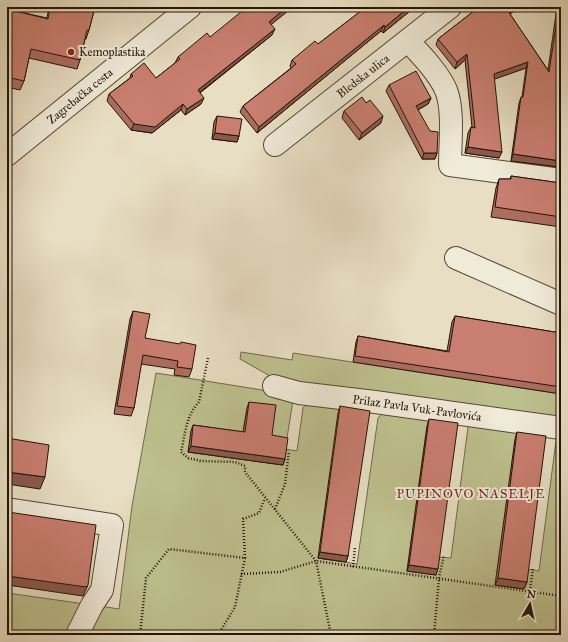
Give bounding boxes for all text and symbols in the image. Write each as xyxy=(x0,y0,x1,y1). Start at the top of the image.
place label: Kemoplastika xyxy=(79,45,146,59)
marker: Kemoplastika xyxy=(66,47,76,57)
street label: Bledska ulica xyxy=(334,51,393,101)
street label: Zagrebačka cesta xyxy=(44,65,117,128)
street label: Prilaz Pavla Vuk-Pavlovića xyxy=(352,392,483,424)
district label: PUPINOVO NASELJE xyxy=(396,486,546,502)
north arrow xyxy=(510,584,550,624)
text: N xyxy=(526,587,538,602)

